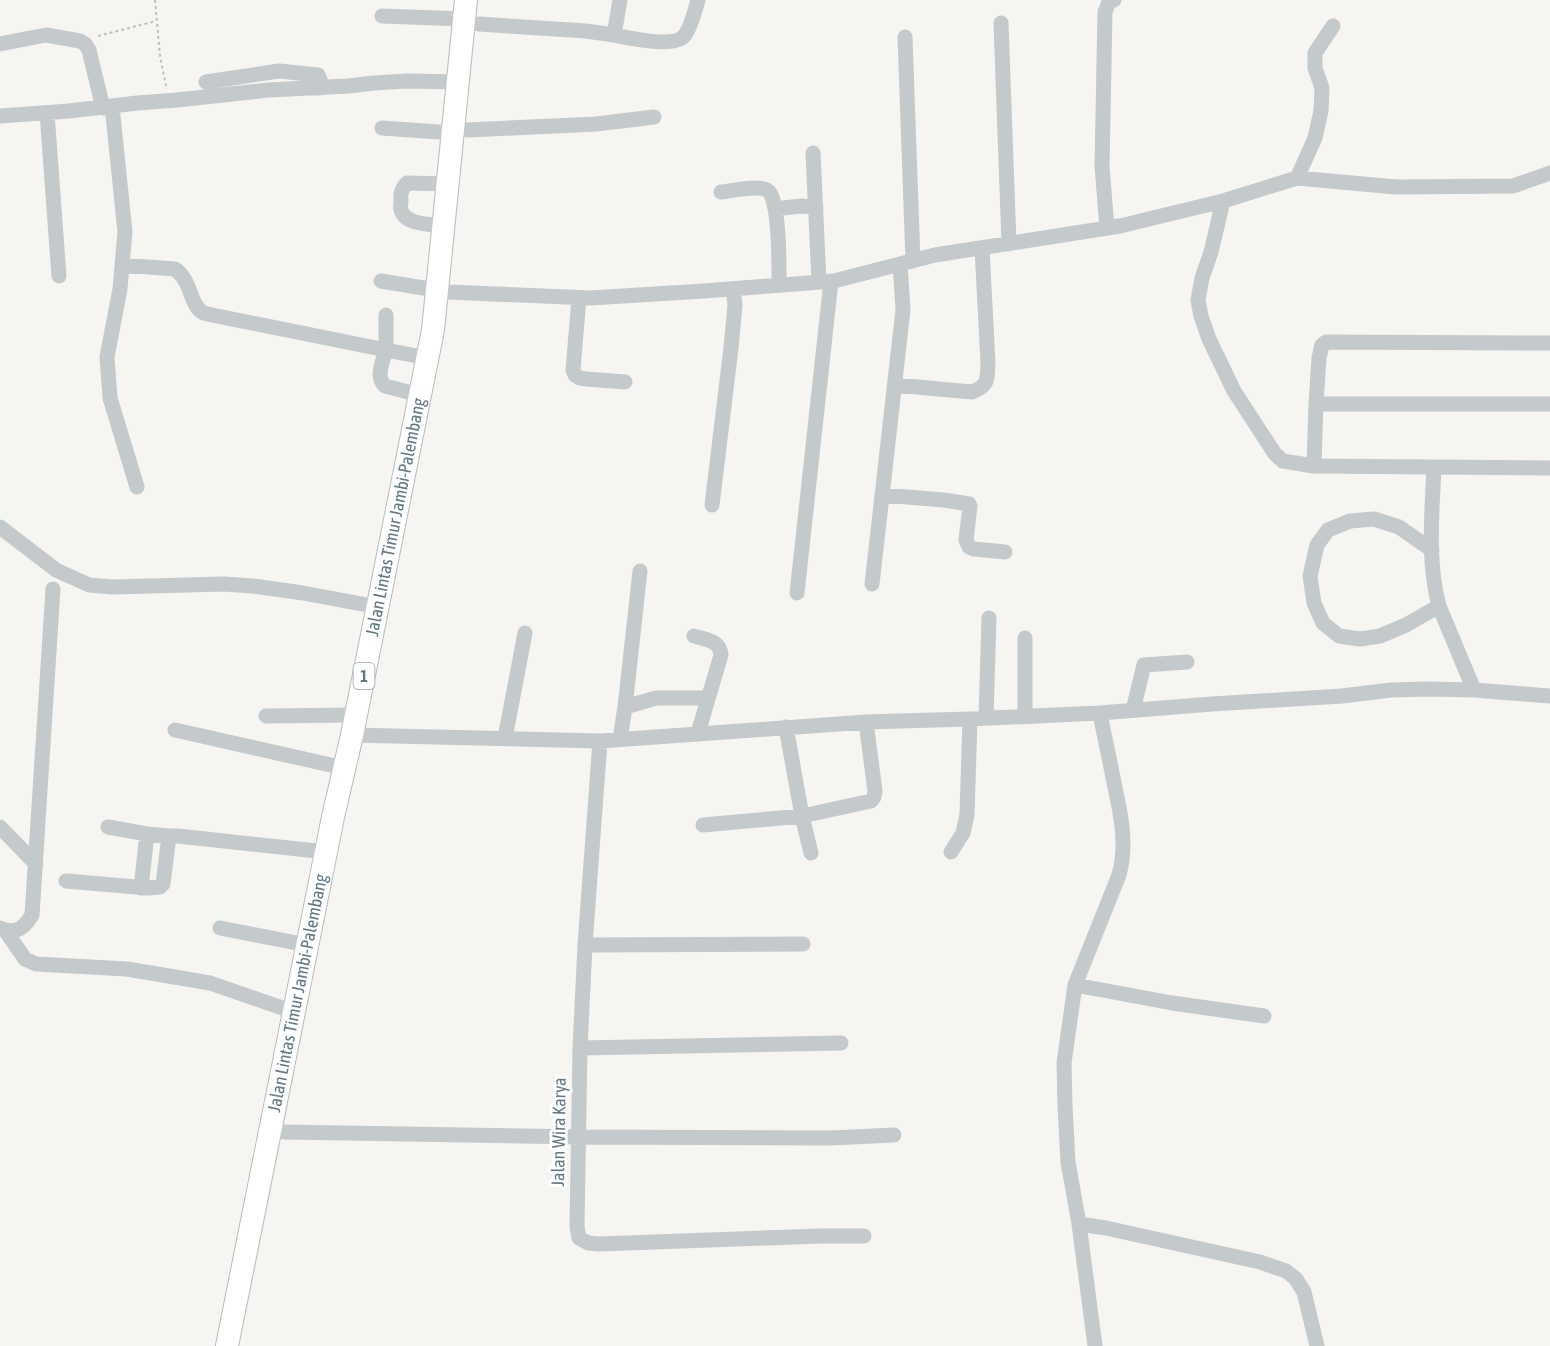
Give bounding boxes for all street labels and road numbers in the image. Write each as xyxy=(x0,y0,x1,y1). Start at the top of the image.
street label: Jalan Lintas Timur Jambi-Palembang xyxy=(361,396,429,638)
road number: 1 xyxy=(354,663,374,689)
street label: Jalan Lintas Timur Jambi-Palembang xyxy=(263,872,331,1114)
street label: Jalan Wira Karya xyxy=(547,1077,570,1187)

